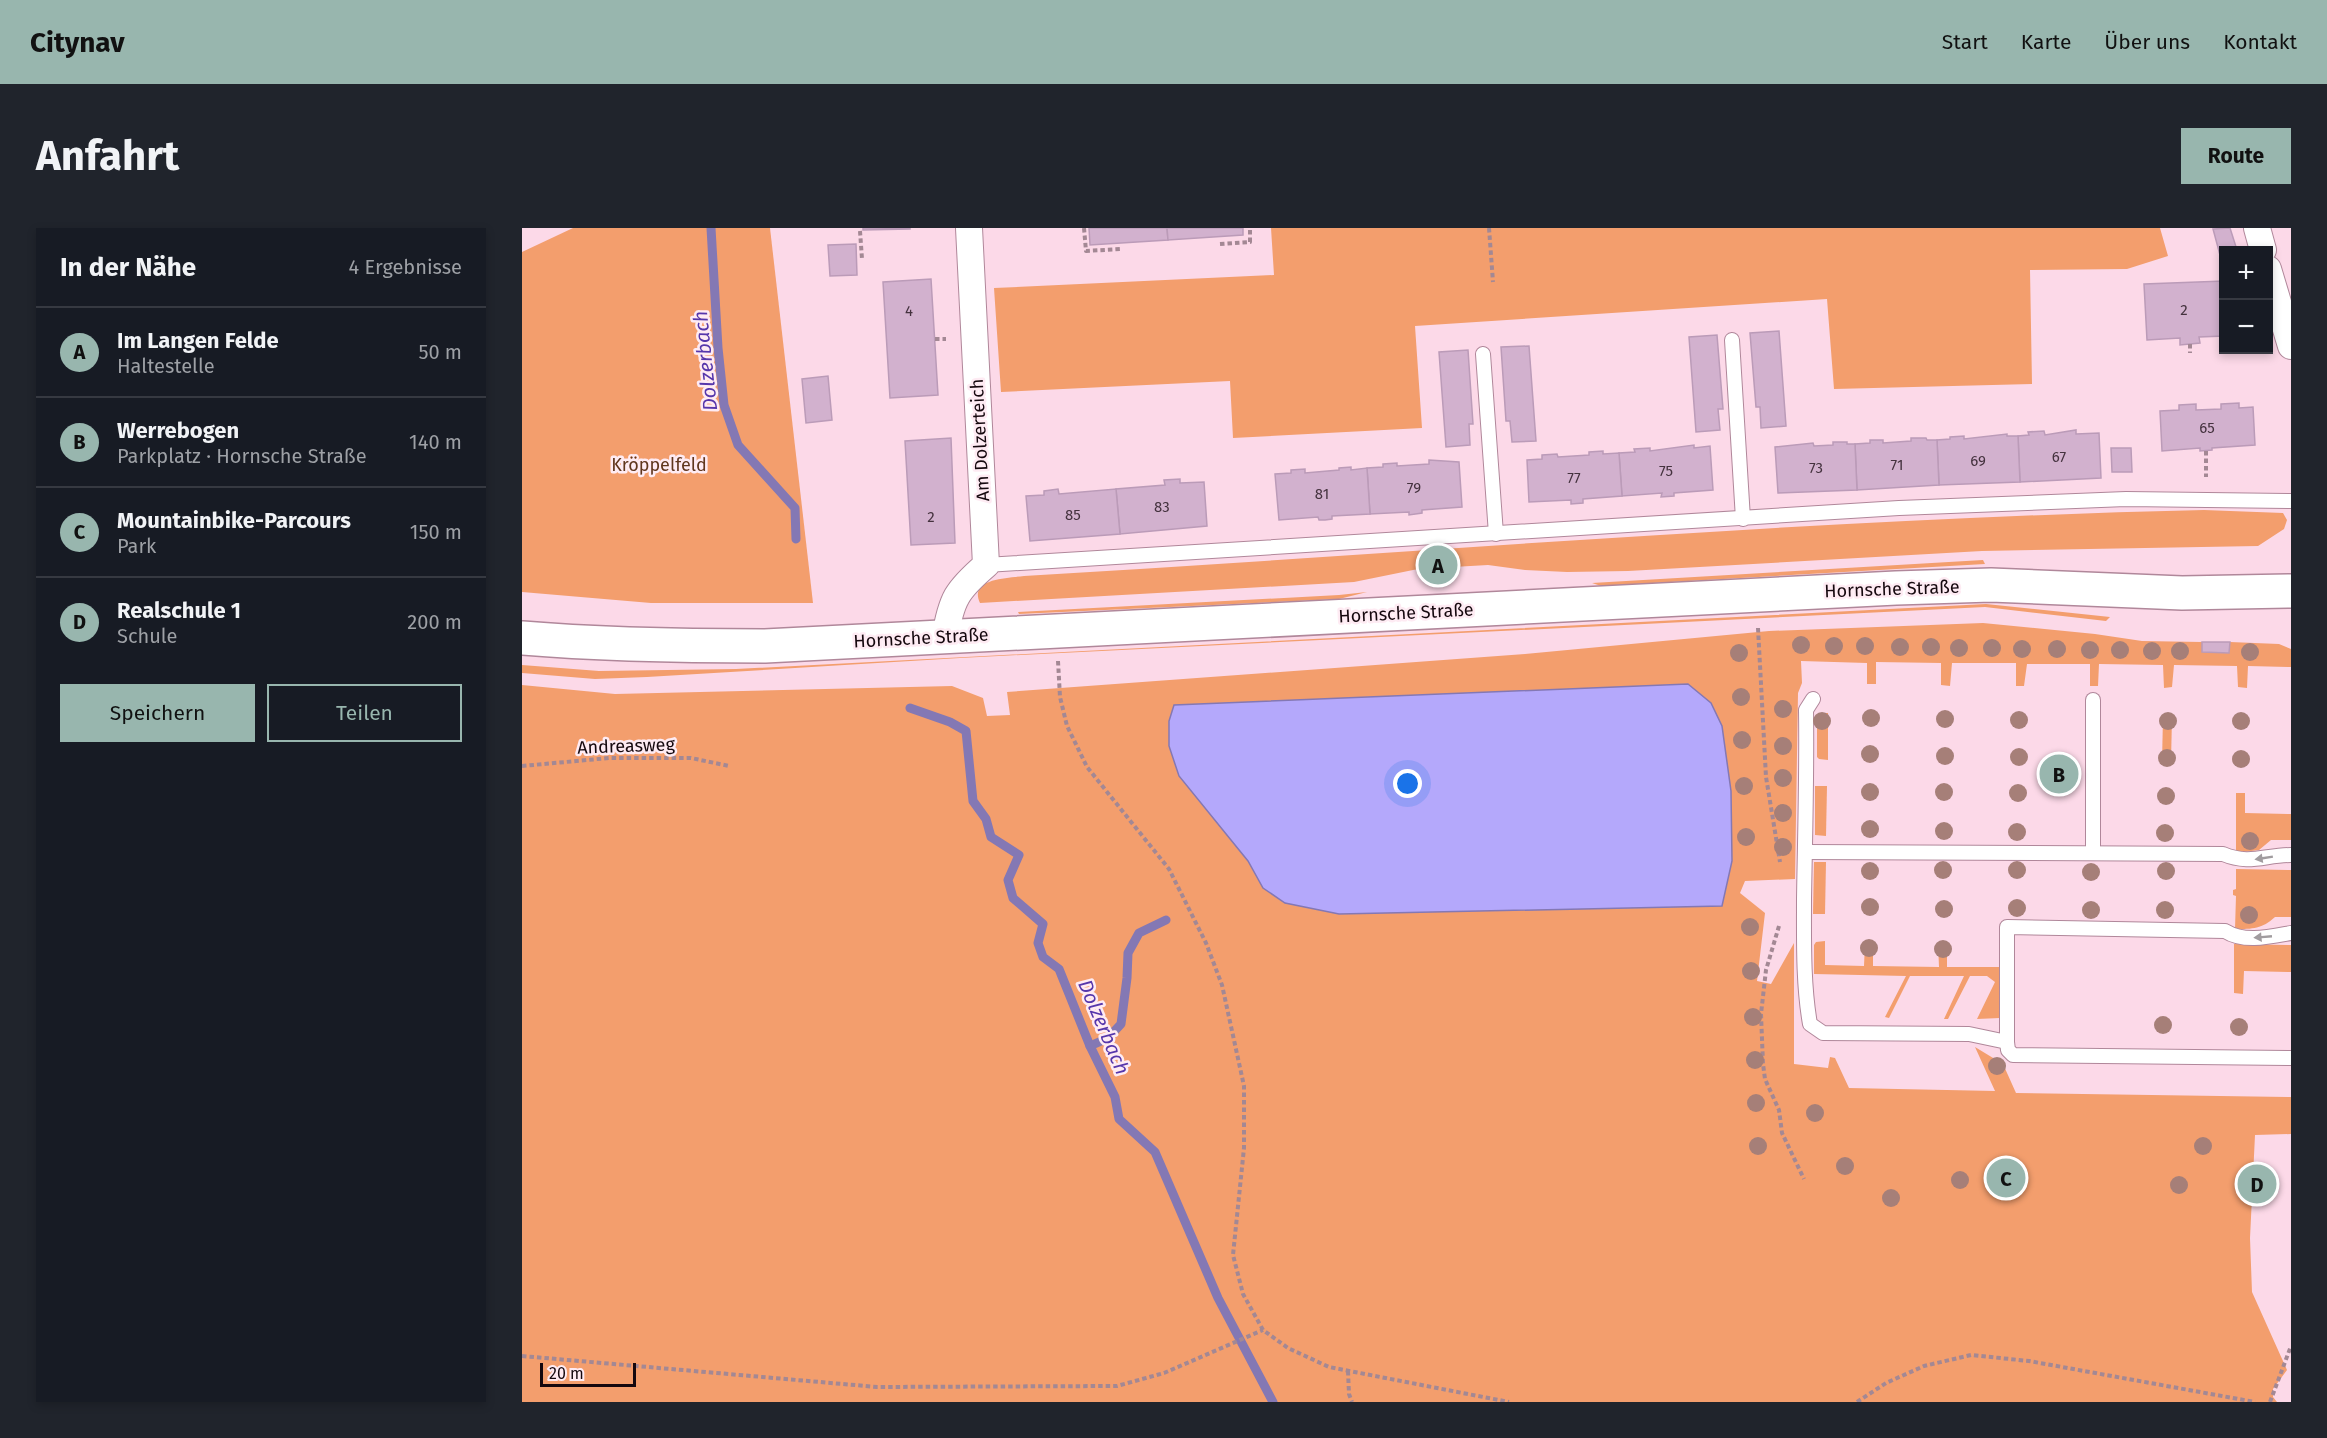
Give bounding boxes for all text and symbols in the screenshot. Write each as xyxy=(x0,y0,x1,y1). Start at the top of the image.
text: Citynav xyxy=(30,26,125,59)
text: Start xyxy=(1942,29,1988,55)
text: Karte xyxy=(2021,29,2071,55)
text: Über uns xyxy=(2104,29,2190,55)
text: Kontakt xyxy=(2223,29,2297,55)
button: Route xyxy=(2181,128,2291,184)
text: Anfahrt xyxy=(36,131,179,181)
map controls xyxy=(2219,246,2273,354)
button: + xyxy=(2219,246,2273,300)
text: In der Nähe xyxy=(60,252,196,283)
text: 4 Ergebnisse xyxy=(349,255,462,279)
button: − xyxy=(2219,300,2273,354)
house number: 2 xyxy=(2180,301,2188,319)
house number: 4 xyxy=(905,302,913,320)
water label: Dolzerbach xyxy=(688,310,722,412)
text: Im Langen Felde xyxy=(117,327,279,354)
text: A xyxy=(74,340,85,364)
text: 50 m xyxy=(418,340,462,364)
text: Haltestelle xyxy=(117,354,215,378)
street label: Am Dolzerteich xyxy=(966,378,994,502)
text: Werrebogen xyxy=(117,417,239,444)
house number: 65 xyxy=(2199,419,2215,437)
text: B xyxy=(73,430,86,454)
text: 140 m xyxy=(409,430,462,454)
text: Parkplatz · Hornsche Straße xyxy=(117,444,367,468)
house number: 67 xyxy=(2052,448,2066,466)
house number: 69 xyxy=(1970,452,1986,470)
park label: Kröppelfeld xyxy=(611,454,707,476)
house number: 71 xyxy=(1891,456,1903,474)
house number: 73 xyxy=(1809,459,1823,477)
house number: 75 xyxy=(1659,462,1673,480)
house number: 77 xyxy=(1567,469,1581,487)
house number: 79 xyxy=(1407,479,1421,497)
house number: 81 xyxy=(1315,485,1329,503)
house number: 83 xyxy=(1154,498,1170,516)
house number: 85 xyxy=(1065,506,1081,524)
text: Mountainbike-Parcours xyxy=(117,507,351,534)
house number: 2 xyxy=(927,508,935,526)
text: C xyxy=(74,520,85,544)
text: 150 m xyxy=(410,520,462,544)
text: Park xyxy=(117,534,156,558)
pin: A xyxy=(1418,542,1458,588)
street label: Hornsche Straße xyxy=(1824,576,1960,602)
text: Realschule 1 xyxy=(117,597,241,624)
street label: Hornsche Straße xyxy=(1338,598,1474,628)
text: D xyxy=(73,610,86,634)
text: 200 m xyxy=(407,610,462,634)
street label: Hornsche Straße xyxy=(853,623,989,653)
text: Schule xyxy=(117,624,177,648)
button: Speichern xyxy=(60,684,255,742)
button: Teilen xyxy=(267,684,462,742)
street label: Andreasweg xyxy=(577,733,676,759)
pin: B xyxy=(2040,752,2078,796)
your location xyxy=(1393,769,1422,798)
one-way arrow xyxy=(2254,854,2273,863)
one-way arrow xyxy=(2254,932,2273,942)
water label: Dolzerbach xyxy=(1073,976,1135,1078)
pin: C xyxy=(1986,1156,2026,1200)
pin: D xyxy=(2238,1162,2276,1206)
scale bar xyxy=(540,1360,636,1388)
text: 20 m xyxy=(549,1364,584,1383)

